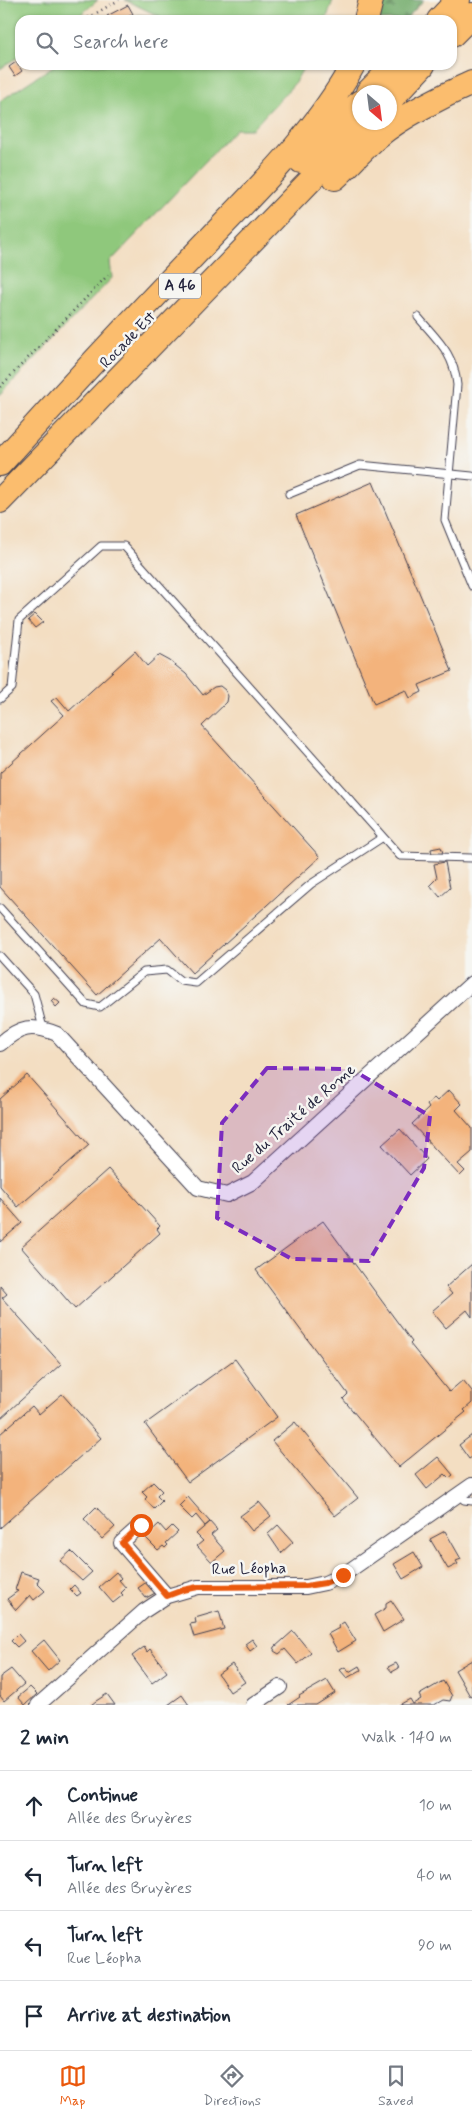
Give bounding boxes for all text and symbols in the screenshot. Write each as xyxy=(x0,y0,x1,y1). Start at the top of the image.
search box xyxy=(15,15,457,70)
icon: search xyxy=(33,29,61,57)
text: Search here xyxy=(73,30,169,55)
north arrow xyxy=(352,85,397,130)
road number: A 46 xyxy=(159,274,201,298)
street label: Rocade Est xyxy=(95,307,161,373)
street label: Rue du Traité de Rome xyxy=(228,1059,361,1179)
route start xyxy=(130,1514,153,1537)
street label: Rue Léopha xyxy=(212,1558,287,1580)
route end xyxy=(332,1564,355,1587)
text: 2 min xyxy=(20,1724,69,1752)
text: Walk · 140 m xyxy=(362,1727,452,1748)
text: Continue xyxy=(67,1783,138,1808)
icon: ahead xyxy=(20,1792,48,1820)
text: 10 m xyxy=(419,1795,452,1816)
text: Allée des Bruyères xyxy=(67,1808,192,1829)
text: Turn left xyxy=(67,1853,143,1878)
icon: left xyxy=(20,1862,48,1890)
text: 40 m xyxy=(416,1865,452,1886)
text: Allée des Bruyères xyxy=(67,1878,192,1899)
text: Turn left xyxy=(67,1923,143,1948)
icon: left xyxy=(20,1932,48,1960)
text: 90 m xyxy=(418,1935,452,1956)
text: Rue Léopha xyxy=(67,1948,142,1969)
icon: arrive xyxy=(20,2002,48,2030)
text: Arrive at destination xyxy=(67,2003,231,2028)
tab: Map xyxy=(59,2062,87,2110)
tab: Directions xyxy=(204,2062,261,2110)
tab: Saved xyxy=(378,2062,413,2110)

